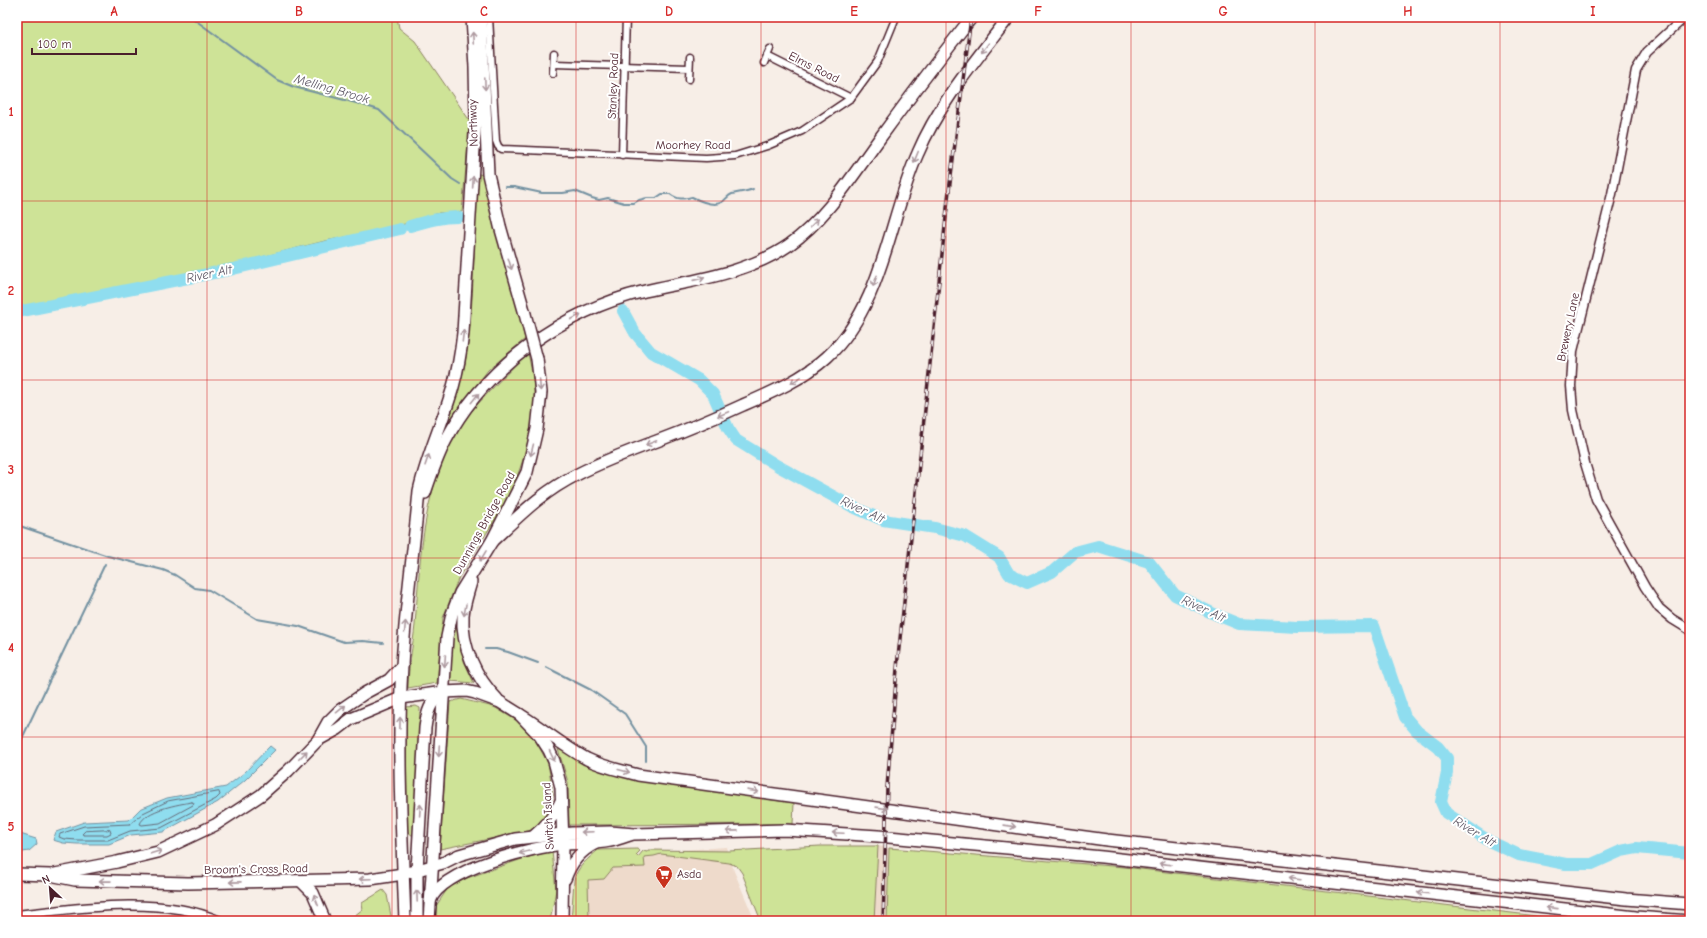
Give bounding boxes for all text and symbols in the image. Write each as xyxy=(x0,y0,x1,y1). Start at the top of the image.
text: A xyxy=(110,4,118,19)
text: B xyxy=(295,4,303,19)
text: C xyxy=(480,4,488,19)
text: D xyxy=(665,4,673,19)
text: E xyxy=(850,4,858,19)
text: F xyxy=(1034,4,1042,19)
text: G xyxy=(1218,4,1228,19)
text: H xyxy=(1403,4,1413,19)
text: I xyxy=(1590,4,1596,19)
scale bar xyxy=(32,30,136,56)
one-way arrow xyxy=(470,32,477,45)
text: 100 m xyxy=(38,37,71,51)
one-way arrow xyxy=(981,43,990,54)
street label: Elms Road xyxy=(786,48,842,86)
street label: Stanley Road xyxy=(605,53,621,119)
water label: Melling Brook xyxy=(292,70,372,107)
one-way arrow xyxy=(481,77,488,90)
street label: Northway xyxy=(465,98,481,147)
text: 1 xyxy=(8,104,14,119)
street label: Moorhey Road xyxy=(655,138,731,152)
one-way arrow xyxy=(911,151,919,163)
one-way arrow xyxy=(469,176,476,189)
one-way arrow xyxy=(809,218,819,228)
one-way arrow xyxy=(507,257,514,270)
water label: River Alt xyxy=(185,261,234,286)
one-way arrow xyxy=(693,274,706,282)
one-way arrow xyxy=(871,274,878,287)
text: 2 xyxy=(8,283,14,298)
street label: Brewery Lane xyxy=(1554,291,1582,363)
one-way arrow xyxy=(570,313,582,321)
one-way arrow xyxy=(459,330,467,343)
one-way arrow xyxy=(791,376,802,384)
one-way arrow xyxy=(537,378,544,391)
one-way arrow xyxy=(471,392,480,403)
one-way arrow xyxy=(717,411,729,418)
one-way arrow xyxy=(646,440,658,447)
one-way arrow xyxy=(528,443,536,456)
one-way arrow xyxy=(423,455,431,467)
text: 3 xyxy=(8,462,14,477)
street label: Dunnings Bridge Road xyxy=(450,469,518,577)
water label: River Alt xyxy=(838,493,888,526)
one-way arrow xyxy=(478,550,486,562)
water label: River Alt xyxy=(1179,592,1229,625)
one-way arrow xyxy=(460,603,468,616)
one-way arrow xyxy=(402,621,409,634)
text: 4 xyxy=(8,640,14,655)
one-way arrow xyxy=(442,654,449,667)
one-way arrow xyxy=(336,705,347,714)
one-way arrow xyxy=(396,717,404,730)
one-way arrow xyxy=(436,744,443,757)
one-way arrow xyxy=(549,750,556,762)
one-way arrow xyxy=(298,751,307,761)
one-way arrow xyxy=(617,768,630,776)
street label: Switch Island xyxy=(539,782,557,850)
one-way arrow xyxy=(746,787,759,795)
one-way arrow xyxy=(417,804,424,817)
one-way arrow xyxy=(875,804,888,812)
water label: River Alt xyxy=(1451,813,1499,850)
text: 5 xyxy=(8,819,15,834)
one-way arrow xyxy=(1003,822,1016,830)
one-way arrow xyxy=(726,827,739,835)
one-way arrow xyxy=(581,828,594,836)
one-way arrow xyxy=(832,830,845,837)
one-way arrow xyxy=(149,848,162,855)
one-way arrow xyxy=(519,849,532,856)
one-way arrow xyxy=(1159,860,1172,868)
street label: Broom's Cross Road xyxy=(204,861,308,877)
supermarket icon: Asda xyxy=(654,864,674,889)
place label: Asda xyxy=(677,867,701,881)
north arrow xyxy=(30,868,70,908)
text: N xyxy=(40,872,52,887)
one-way arrow xyxy=(1288,875,1301,883)
one-way arrow xyxy=(359,876,372,883)
one-way arrow xyxy=(99,877,112,885)
one-way arrow xyxy=(229,879,242,886)
one-way arrow xyxy=(413,890,420,903)
one-way arrow xyxy=(1417,890,1430,897)
one-way arrow xyxy=(311,894,319,906)
one-way arrow xyxy=(1546,904,1559,912)

